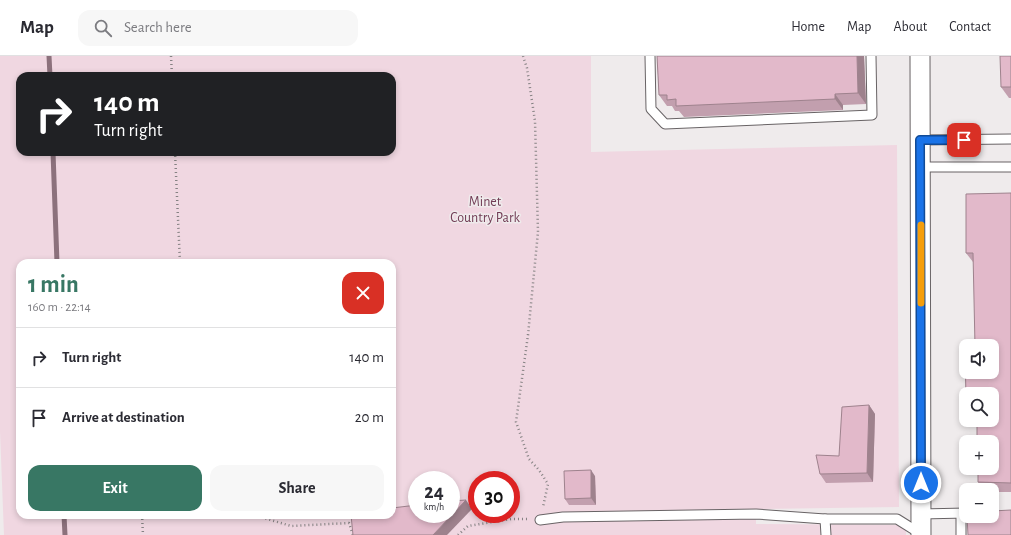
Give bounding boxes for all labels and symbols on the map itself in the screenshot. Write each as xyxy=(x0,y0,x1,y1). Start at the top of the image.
pin xyxy=(947,123,981,157)
park label: Minet Country Park xyxy=(450,195,520,225)
position arrow xyxy=(900,462,942,504)
speed limit sign: 30 xyxy=(468,471,520,523)

